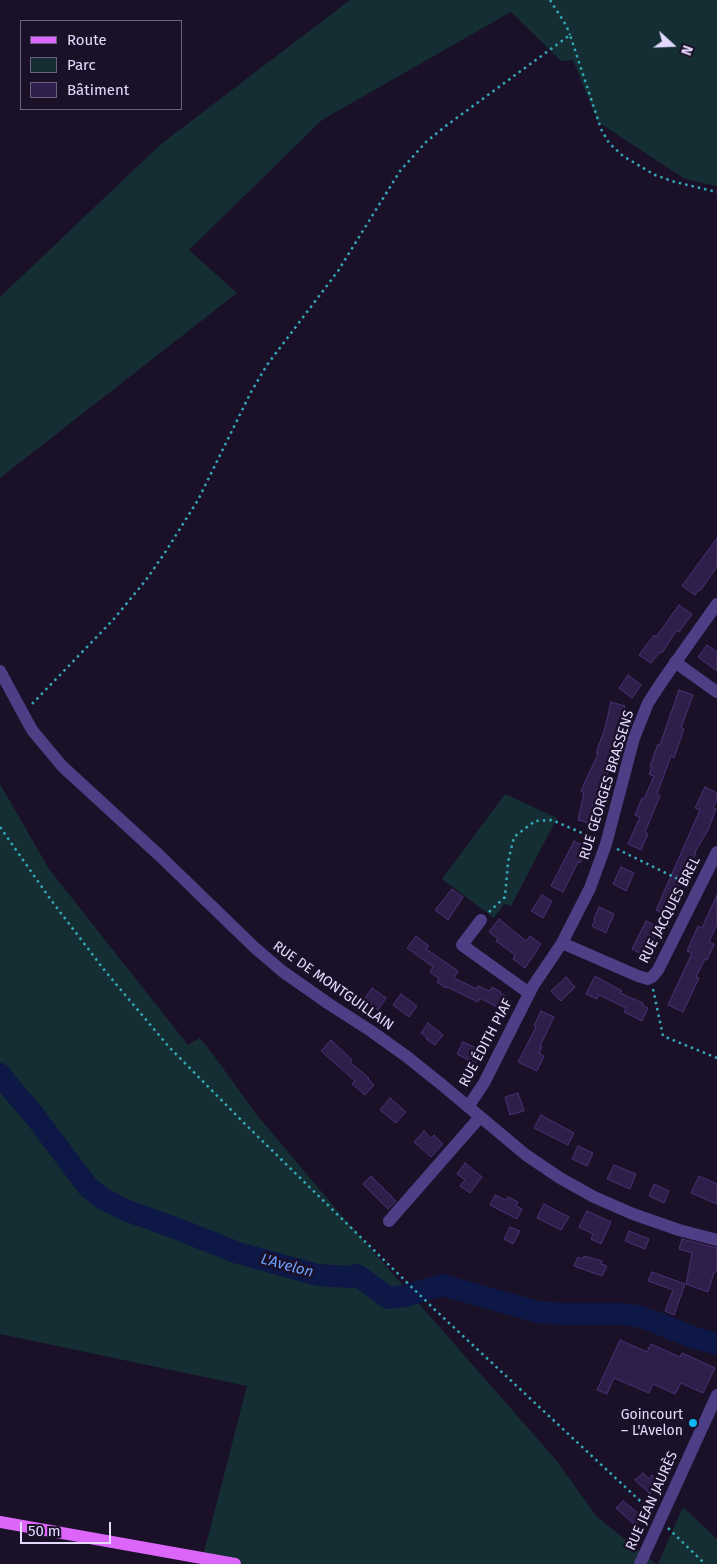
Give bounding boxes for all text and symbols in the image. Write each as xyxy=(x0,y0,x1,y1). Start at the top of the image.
legend xyxy=(20,20,182,110)
north arrow xyxy=(647,20,697,70)
text: Route xyxy=(67,31,107,49)
text: N xyxy=(677,43,696,58)
text: Parc xyxy=(67,56,96,74)
text: Bâtiment xyxy=(67,81,129,99)
street label: RUE GEORGES BRASSENS xyxy=(576,708,638,862)
street label: RUE JACQUES BREL xyxy=(636,854,704,966)
street label: RUE DE MONTGUILLAIN xyxy=(269,938,397,1034)
street label: RUE ÉDITH PIAF xyxy=(456,996,516,1090)
water label: L'Avelon xyxy=(259,1250,315,1282)
place label: Goincourt – L'Avelon xyxy=(621,1407,683,1440)
marker: Goincourt – L'Avelon xyxy=(687,1417,699,1429)
street label: RUE JEAN JAURÈS xyxy=(623,1449,681,1553)
scale bar xyxy=(22,1512,114,1544)
text: 50 m xyxy=(28,1522,61,1540)

